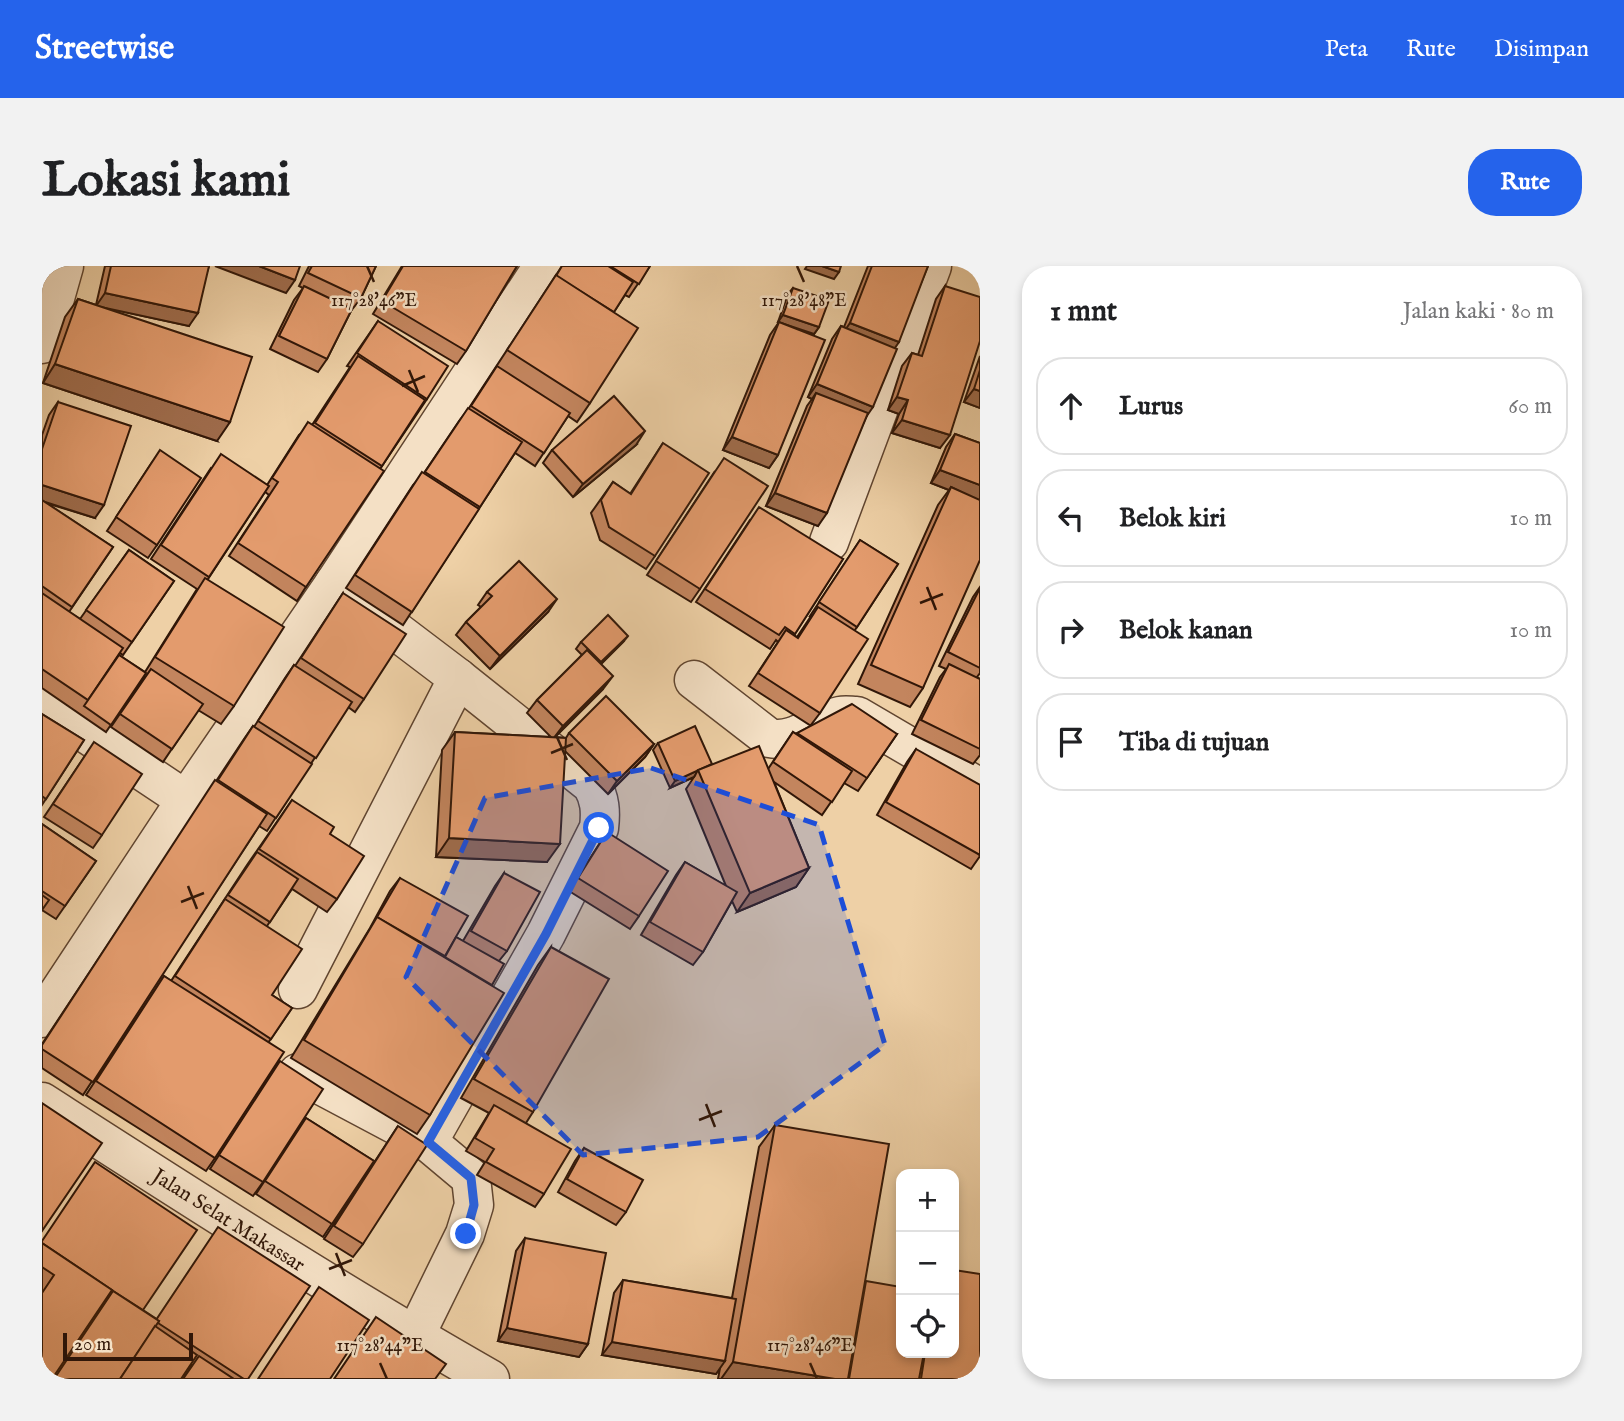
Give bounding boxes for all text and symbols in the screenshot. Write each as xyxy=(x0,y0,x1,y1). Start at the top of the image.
text: Streetwise xyxy=(35,28,174,70)
text: Peta xyxy=(1325,34,1368,65)
text: Rute xyxy=(1406,34,1456,65)
text: Disimpan xyxy=(1494,34,1589,65)
button: Rute xyxy=(1468,149,1582,216)
text: Lokasi kami xyxy=(42,151,290,213)
text: 117°28'46"E xyxy=(331,290,417,313)
text: 117°28'48"E xyxy=(761,290,847,313)
text: 1 mnt xyxy=(1050,293,1117,331)
text: Jalan kaki · 80 m xyxy=(1403,297,1554,326)
icon: ahead xyxy=(1052,387,1090,425)
text: Lurus xyxy=(1119,390,1183,423)
text: 60 m xyxy=(1508,392,1552,421)
icon: left xyxy=(1052,499,1090,537)
text: Belok kiri xyxy=(1119,502,1226,535)
text: 10 m xyxy=(1509,504,1552,533)
icon: right xyxy=(1052,611,1090,649)
text: Belok kanan xyxy=(1119,614,1253,647)
text: 10 m xyxy=(1509,616,1552,645)
icon: arrive xyxy=(1052,723,1090,761)
text: Tiba di tujuan xyxy=(1119,726,1269,759)
route start xyxy=(583,812,614,843)
street label: Jalan Selat Makassar xyxy=(145,1162,310,1279)
map controls xyxy=(896,1169,959,1358)
button: + xyxy=(896,1169,959,1232)
route end xyxy=(450,1218,481,1249)
button: − xyxy=(896,1232,959,1295)
button: locate xyxy=(896,1295,959,1358)
scale bar xyxy=(63,1330,192,1362)
text: 20 m xyxy=(74,1333,111,1357)
text: 117°28'44"E xyxy=(336,1335,424,1358)
text: 117°28'46"E xyxy=(767,1335,853,1358)

